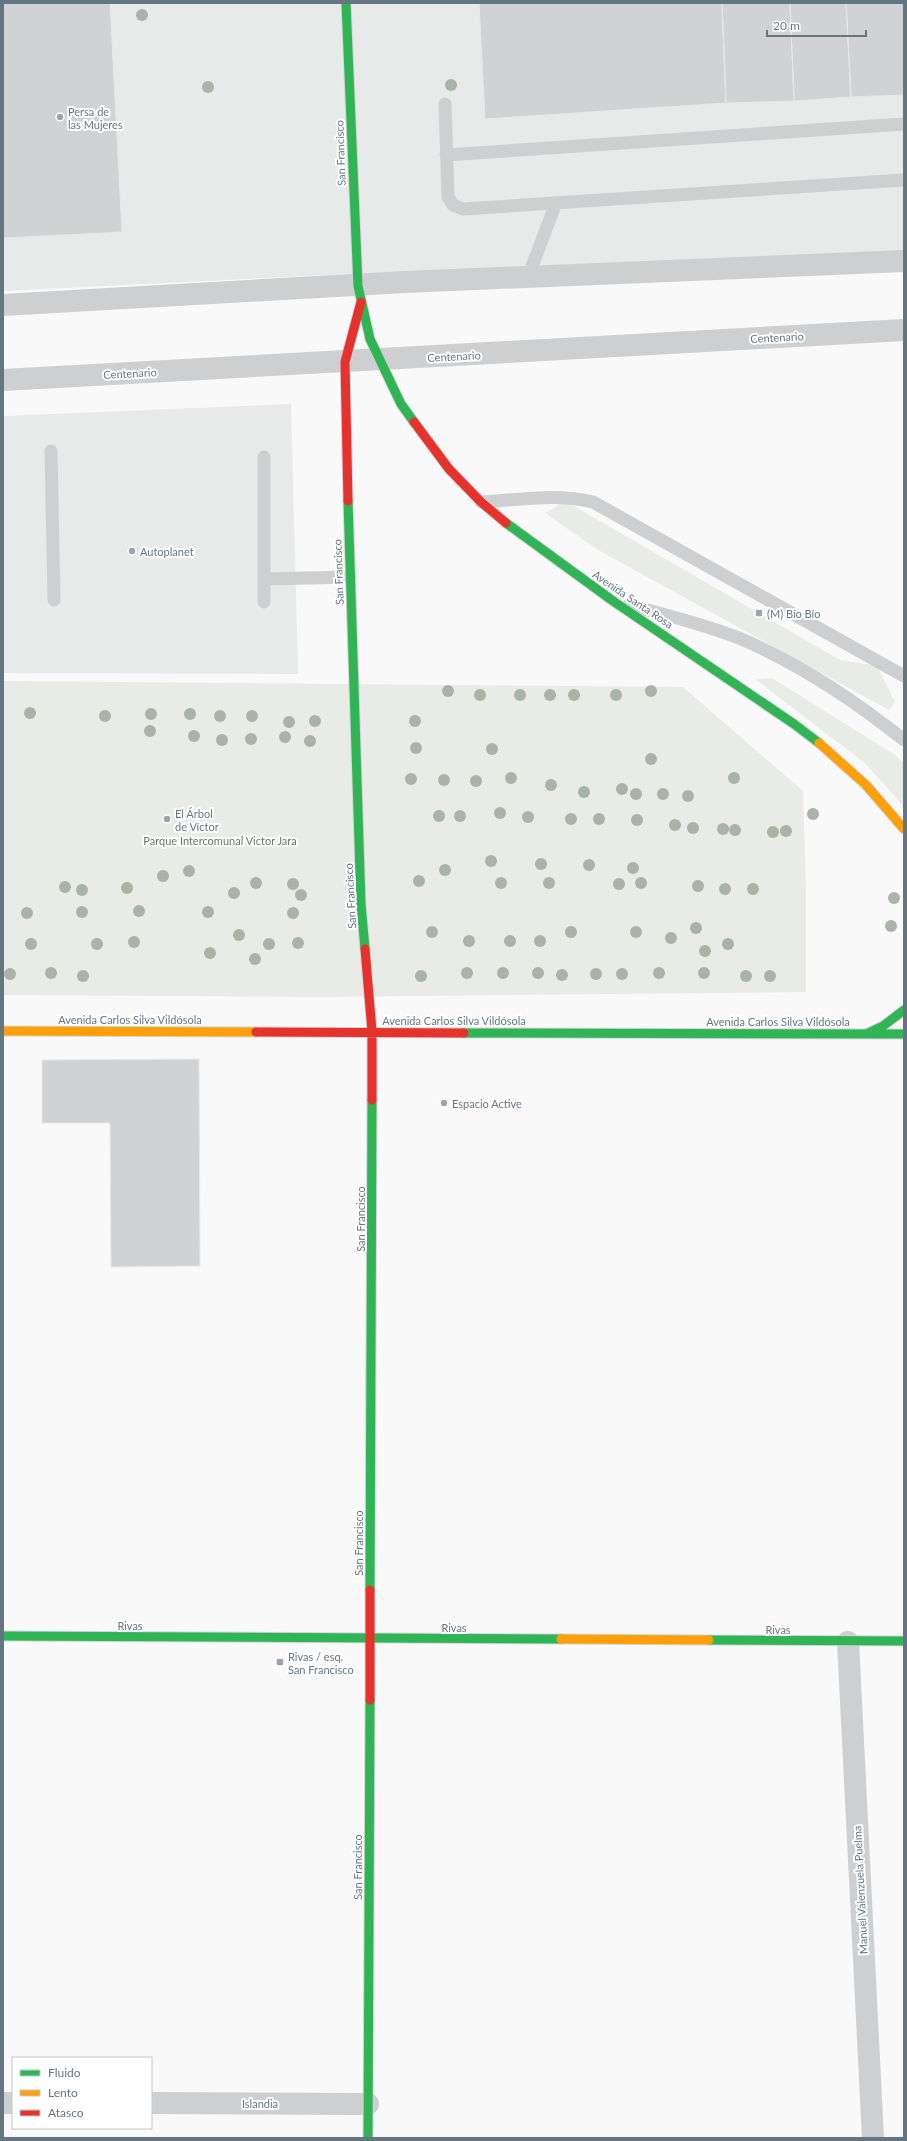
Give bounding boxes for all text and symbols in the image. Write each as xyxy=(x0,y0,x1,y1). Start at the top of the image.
scale bar xyxy=(767,12,866,38)
text: 20 m xyxy=(773,18,800,33)
place label: Persa de las Mujeres xyxy=(68,105,123,131)
marker: Persa de las Mujeres xyxy=(55,112,65,122)
street label: San Francisco xyxy=(332,120,348,186)
street label: Centenario xyxy=(750,329,804,345)
street label: Centenario xyxy=(427,348,481,364)
street label: Centenario xyxy=(103,365,157,381)
street label: San Francisco xyxy=(330,539,346,605)
place label: Autoplanet xyxy=(140,545,194,558)
marker: Autoplanet xyxy=(127,546,137,556)
street label: Avenida Santa Rosa xyxy=(590,567,676,631)
place label: (M) Bío Bío xyxy=(767,607,820,620)
marker: (M) Bío Bío xyxy=(754,608,764,618)
place label: El Árbol de Víctor xyxy=(175,807,219,833)
marker: El Árbol de Víctor xyxy=(162,814,172,824)
park label: Parque Intercomunal Victor Jara xyxy=(143,834,297,847)
street label: San Francisco xyxy=(342,863,358,929)
street label: Avenida Carlos Silva Vildósola xyxy=(58,1013,202,1026)
street label: Avenida Carlos Silva Vildósola xyxy=(382,1014,526,1027)
street label: Avenida Carlos Silva Vildósola xyxy=(706,1015,850,1028)
place label: Espacio Active xyxy=(452,1097,522,1110)
marker: Espacio Active xyxy=(439,1098,449,1108)
street label: San Francisco xyxy=(354,1186,367,1252)
street label: San Francisco xyxy=(352,1510,365,1576)
street label: Rivas xyxy=(117,1619,143,1632)
street label: Rivas xyxy=(441,1621,467,1634)
street label: Rivas xyxy=(765,1623,791,1636)
place label: Rivas / esq. San Francisco xyxy=(288,1650,354,1676)
marker: Rivas / esq. San Francisco xyxy=(275,1657,285,1667)
street label: Manuel Valenzuela Puelma xyxy=(850,1825,870,1955)
street label: San Francisco xyxy=(351,1834,364,1900)
legend xyxy=(12,2057,152,2129)
text: Fluido xyxy=(48,2065,81,2080)
text: Lento xyxy=(48,2085,78,2100)
street label: Islandia xyxy=(242,2097,278,2110)
text: Atasco xyxy=(48,2105,84,2120)

